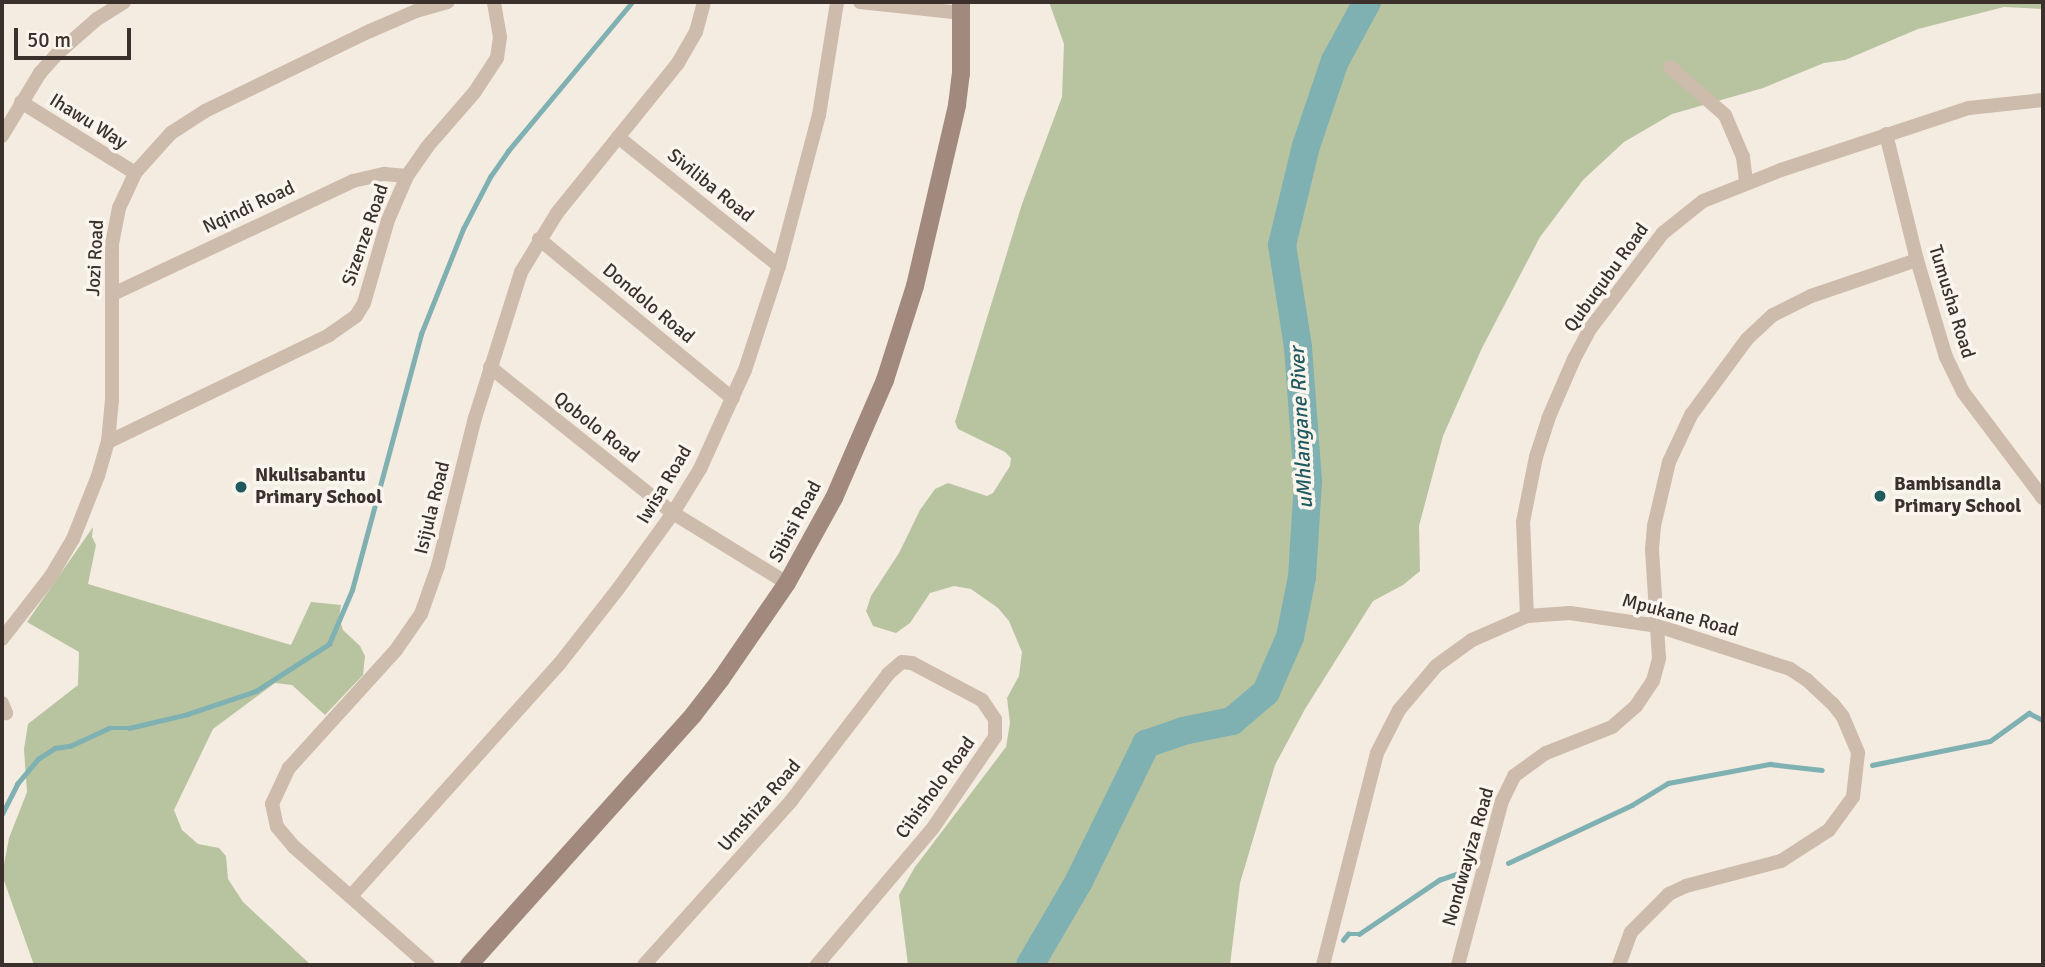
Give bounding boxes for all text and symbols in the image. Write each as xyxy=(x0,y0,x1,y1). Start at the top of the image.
scale bar xyxy=(18,14,135,58)
text: 50 m xyxy=(27,27,71,53)
street label: Ihawu Way xyxy=(45,89,131,155)
street label: Siviliba Road xyxy=(662,144,758,228)
street label: Nqindi Road xyxy=(200,177,298,239)
street label: Sizenze Road xyxy=(338,181,394,289)
street label: Jozi Road xyxy=(83,219,109,297)
street label: Qubuqubu Road xyxy=(1560,219,1654,337)
street label: Tumusha Road xyxy=(1923,243,1979,361)
street label: Dondolo Road xyxy=(598,259,698,349)
water label: uMhlangane River xyxy=(1284,346,1318,510)
street label: Qobolo Road xyxy=(549,388,643,468)
street label: Iwisa Road xyxy=(633,442,697,528)
street label: Isijula Road xyxy=(410,459,456,557)
place label: Nkulisabantu Primary School xyxy=(255,465,382,509)
place label: Bambisandla Primary School xyxy=(1894,474,2021,518)
street label: Sibisi Road xyxy=(765,477,827,567)
marker: Nkulisabantu Primary School xyxy=(233,479,249,495)
marker: Bambisandla Primary School xyxy=(1872,488,1888,504)
street label: Mpukane Road xyxy=(1619,589,1741,643)
street label: Cibisholo Road xyxy=(891,733,981,843)
street label: Umshiza Road xyxy=(714,755,806,857)
street label: Nondwayiza Road xyxy=(1438,785,1500,929)

